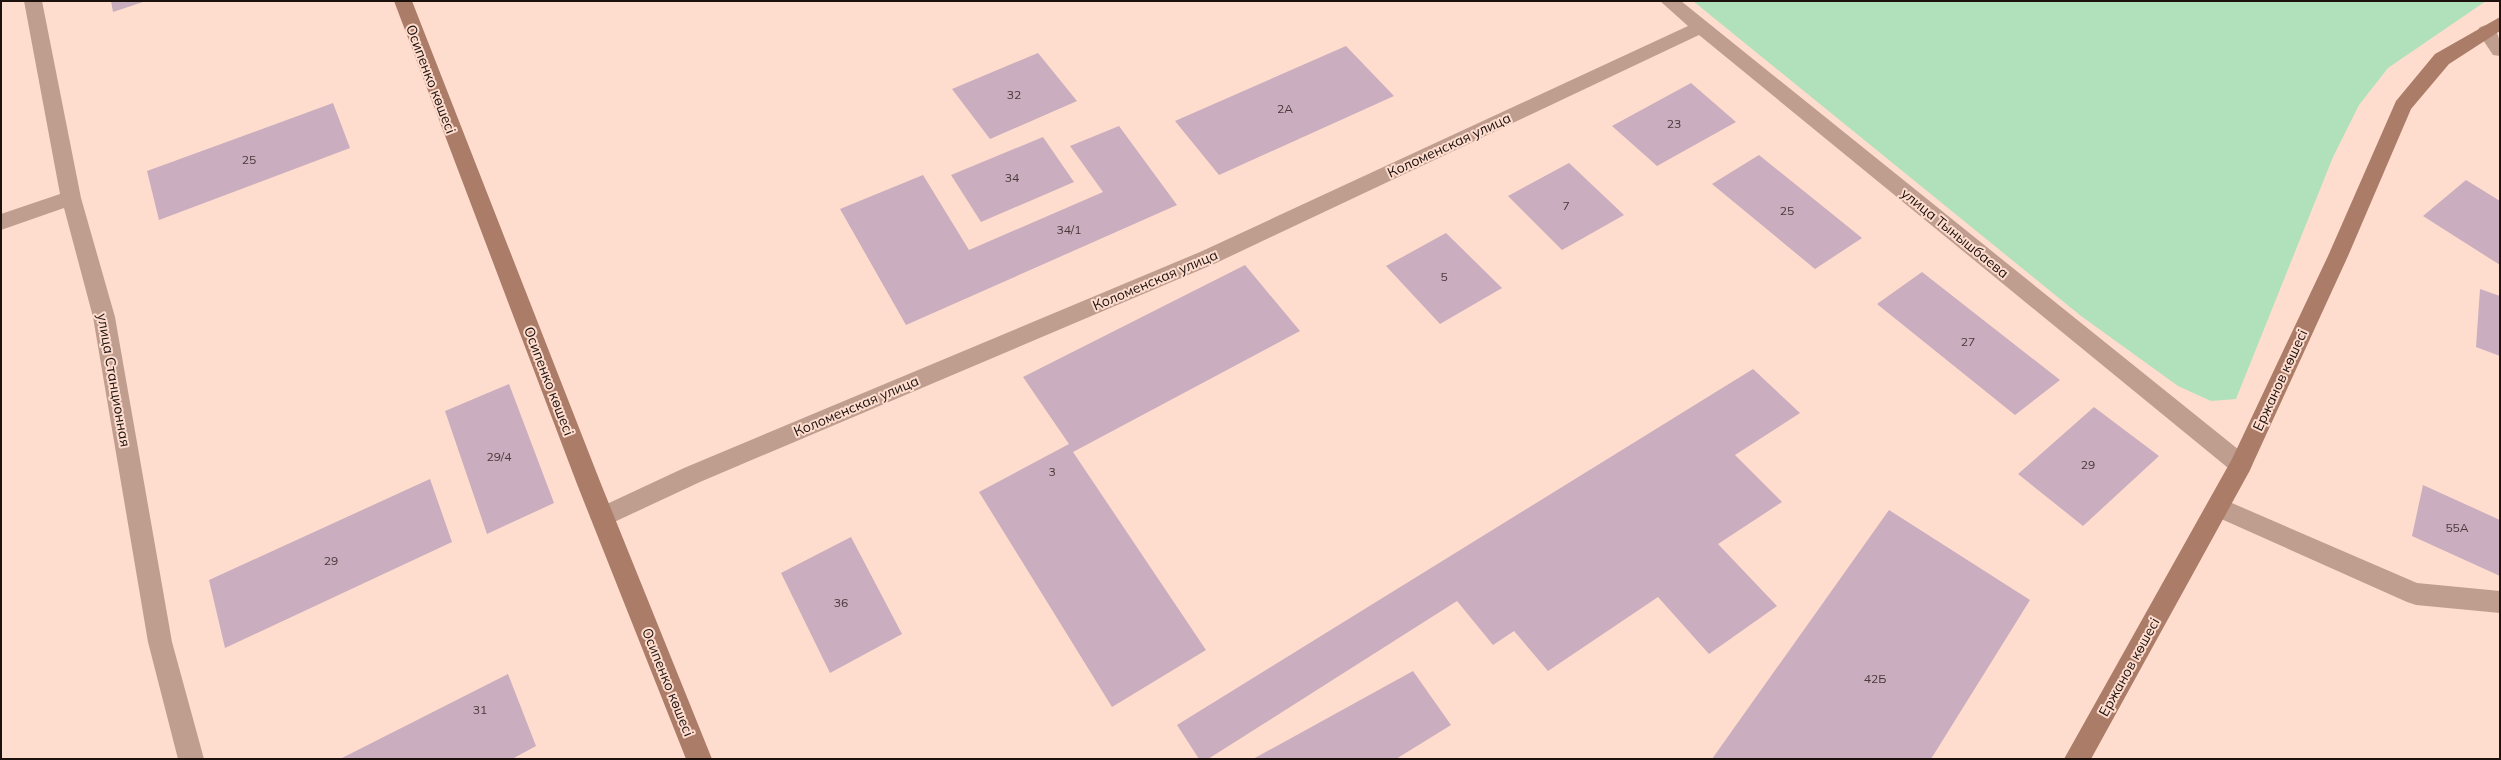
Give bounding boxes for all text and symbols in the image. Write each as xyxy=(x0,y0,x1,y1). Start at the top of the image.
street label: Осипенко көшесі xyxy=(402,22,460,136)
house number: 32 xyxy=(1007,87,1021,102)
house number: 2А xyxy=(1277,101,1293,116)
street label: Коломенская улица xyxy=(1384,108,1514,182)
house number: 23 xyxy=(1667,116,1681,131)
house number: 25 xyxy=(242,152,256,167)
house number: 34 xyxy=(1005,170,1019,185)
street label: улица Тынышбаева xyxy=(1898,184,2012,282)
house number: 7 xyxy=(1562,198,1570,213)
house number: 25 xyxy=(1780,203,1794,218)
house number: 34/1 xyxy=(1056,222,1082,237)
street label: Коломенская улица xyxy=(1090,245,1220,315)
house number: 5 xyxy=(1440,269,1448,284)
street label: улица Станционная xyxy=(93,312,135,448)
street label: Осипенко көшесі xyxy=(520,324,578,438)
street label: Ержанов көшесі xyxy=(2249,326,2311,434)
house number: 27 xyxy=(1961,334,1975,349)
street label: Коломенская улица xyxy=(791,371,921,441)
house number: 29/4 xyxy=(486,449,512,464)
house number: 29 xyxy=(2081,457,2095,472)
house number: 3 xyxy=(1048,464,1056,479)
house number: 55А xyxy=(2445,520,2469,535)
house number: 29 xyxy=(324,553,338,568)
house number: 36 xyxy=(834,595,848,610)
street label: Ержанов көшесі xyxy=(2094,615,2164,719)
street label: Осипенко көшесі xyxy=(638,625,698,739)
house number: 42Б xyxy=(1864,671,1886,686)
house number: 31 xyxy=(473,702,487,717)

